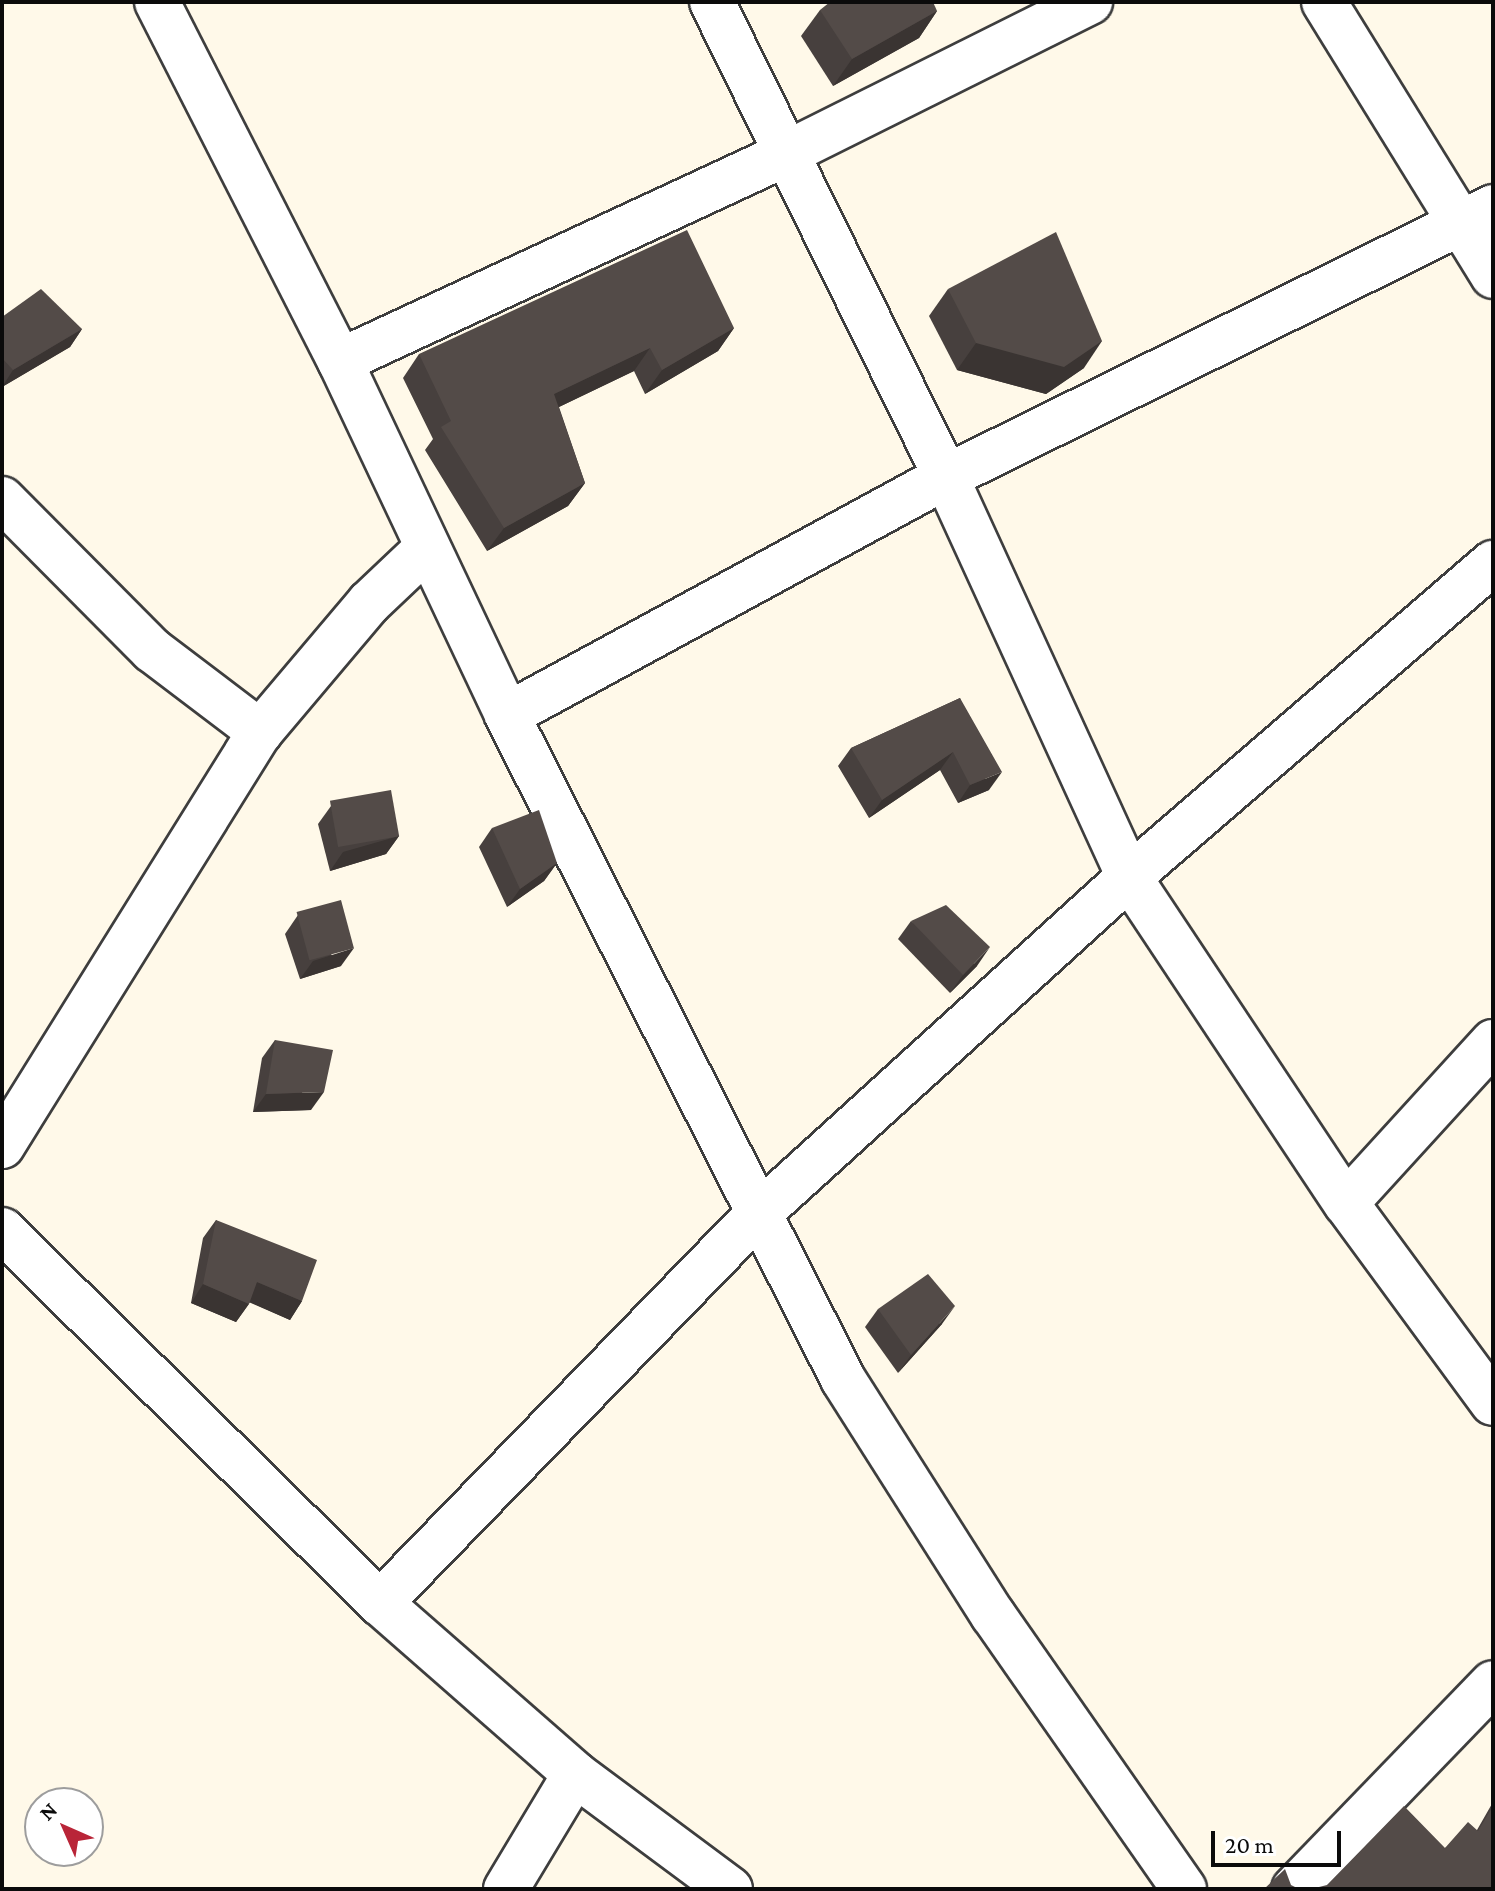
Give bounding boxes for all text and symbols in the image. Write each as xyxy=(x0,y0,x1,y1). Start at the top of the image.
north arrow xyxy=(24,1787,104,1867)
text: N xyxy=(34,1797,62,1825)
scale bar xyxy=(1215,1815,1345,1865)
text: 20 m xyxy=(1225,1831,1274,1858)

